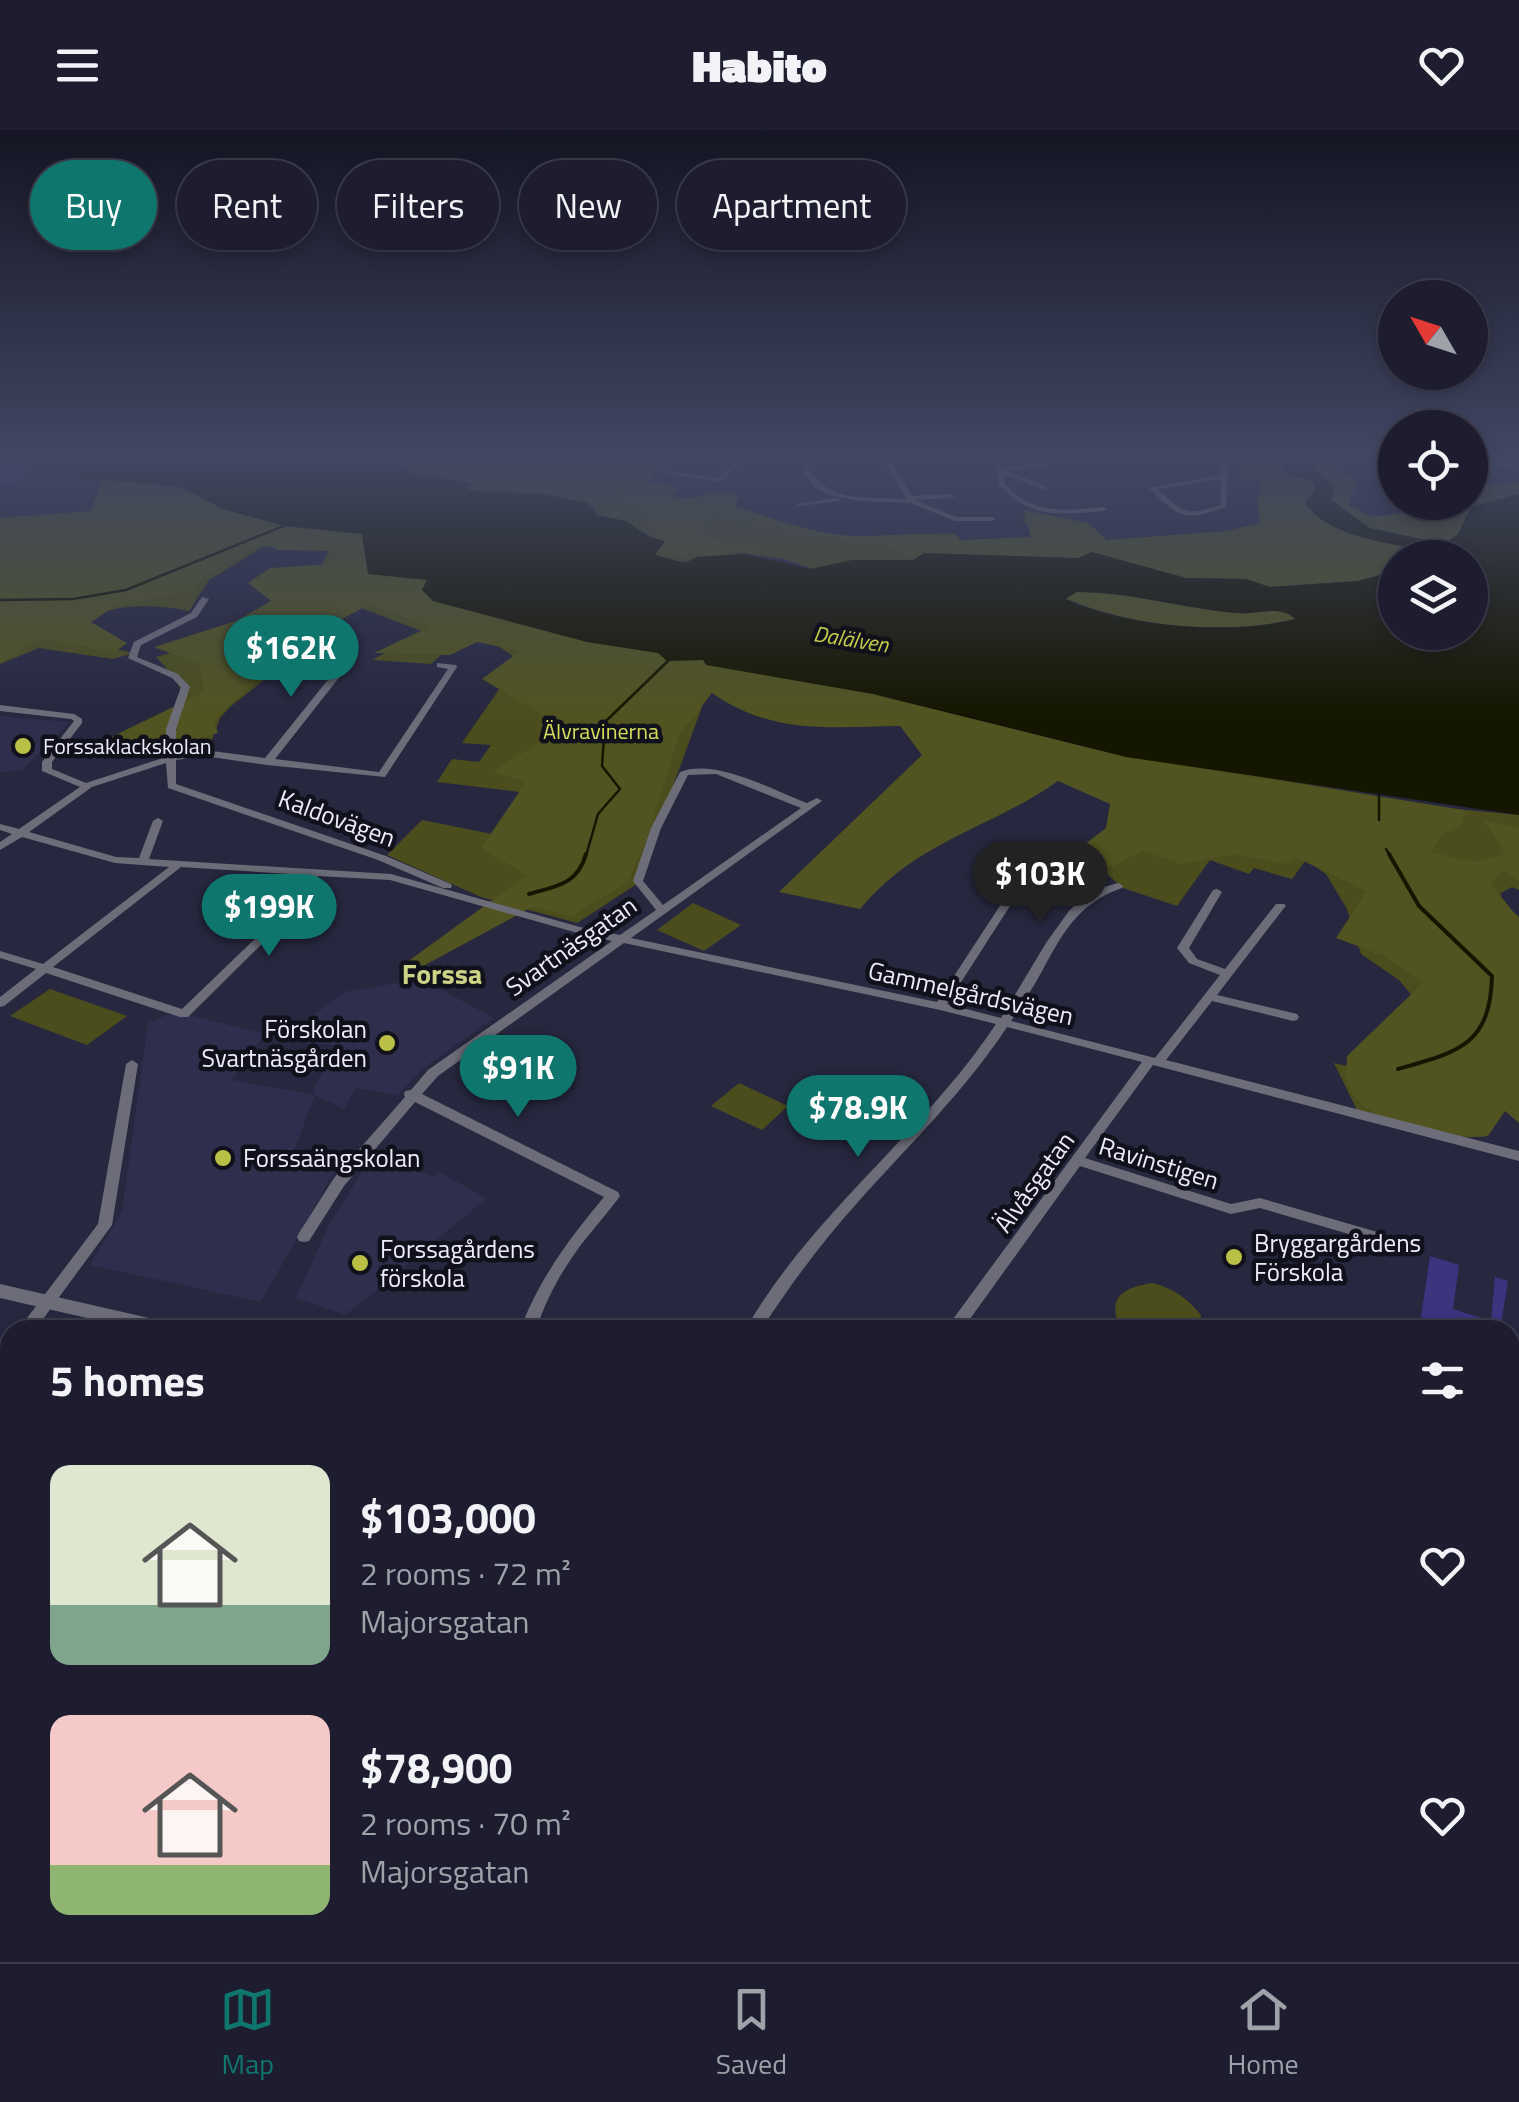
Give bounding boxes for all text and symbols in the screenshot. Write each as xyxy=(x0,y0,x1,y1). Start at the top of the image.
text: Habito xyxy=(692,31,827,99)
icon: menu xyxy=(50,38,105,93)
icon: heart xyxy=(1414,38,1469,93)
chip: Buy xyxy=(30,160,157,250)
chip: Rent xyxy=(177,160,317,250)
chip: Filters xyxy=(337,160,499,250)
chip: New xyxy=(519,160,657,250)
chip: Apartment xyxy=(677,160,906,250)
north arrow xyxy=(1378,280,1488,390)
map controls xyxy=(1378,280,1488,650)
button: locate xyxy=(1378,410,1488,520)
button: layers xyxy=(1378,540,1488,650)
pin: $162K xyxy=(221,615,361,700)
water label: Dalälven xyxy=(811,616,892,662)
text: $162K xyxy=(246,623,336,671)
park label: Älvravinerna xyxy=(543,714,659,748)
place label: Forssaklackskolan xyxy=(43,729,212,763)
marker: Forssaklackskolan xyxy=(12,735,34,757)
street label: Kaldovägen xyxy=(273,779,401,857)
pin: $103K xyxy=(970,841,1110,926)
text: $103K xyxy=(995,849,1085,897)
pin: $199K xyxy=(199,874,339,959)
text: $199K xyxy=(224,882,314,930)
street label: Svartnäsgatan xyxy=(498,887,644,1005)
street label: Gammelgårdsvägen xyxy=(865,951,1077,1035)
district label: Forssa xyxy=(402,952,482,995)
place label: Förskolan Svartnäsgården xyxy=(201,1010,367,1077)
marker: Förskolan Svartnäsgården xyxy=(376,1032,398,1054)
pin: $91K xyxy=(459,1035,577,1120)
text: $91K xyxy=(482,1043,554,1091)
pin: $78.9K xyxy=(777,1075,939,1160)
text: $78.9K xyxy=(809,1083,907,1131)
street label: Älvåsgatan xyxy=(984,1124,1084,1240)
street label: Ravinstigen xyxy=(1094,1127,1224,1199)
place label: Forssaängskolan xyxy=(243,1139,420,1177)
marker: Forssaängskolan xyxy=(212,1147,234,1169)
place label: Bryggargårdens Förskola xyxy=(1254,1224,1421,1291)
place label: Forssagårdens förskola xyxy=(380,1230,535,1297)
marker: Bryggargårdens Förskola xyxy=(1223,1246,1245,1268)
marker: Forssagårdens förskola xyxy=(349,1252,371,1274)
text: 5 homes xyxy=(50,1348,205,1412)
icon: filters xyxy=(1415,1353,1470,1408)
text: $103,000 xyxy=(360,1485,536,1549)
icon: home xyxy=(130,1505,250,1625)
icon: heart xyxy=(1415,1538,1470,1593)
text: 2 rooms · 72 m² xyxy=(360,1549,571,1597)
text: Majorsgatan xyxy=(360,1597,530,1645)
text: $78,900 xyxy=(360,1735,512,1799)
icon: home xyxy=(130,1755,250,1875)
icon: heart xyxy=(1415,1788,1470,1843)
text: 2 rooms · 70 m² xyxy=(360,1799,571,1847)
text: Majorsgatan xyxy=(360,1847,530,1895)
tab: Map xyxy=(220,1982,275,2085)
tab: Saved xyxy=(716,1982,787,2085)
tab: Home xyxy=(1228,1982,1299,2085)

